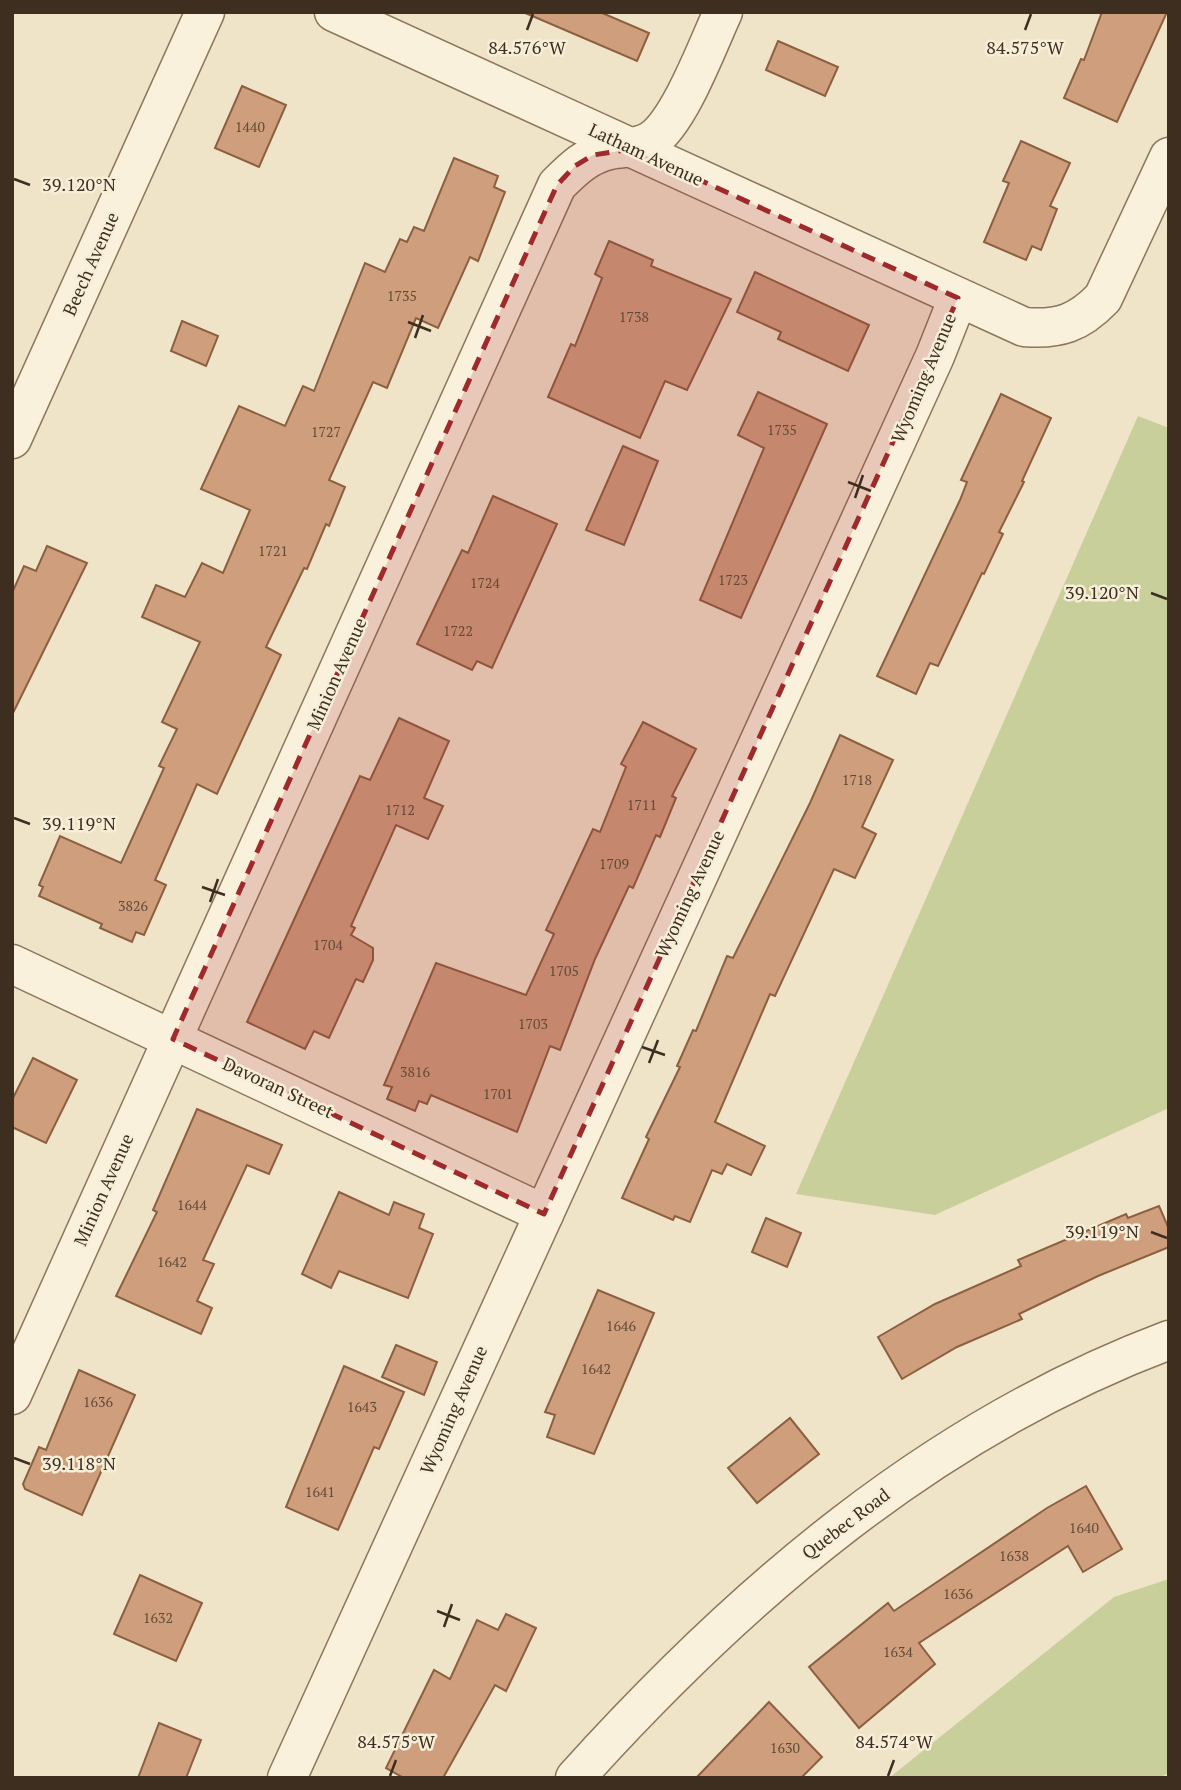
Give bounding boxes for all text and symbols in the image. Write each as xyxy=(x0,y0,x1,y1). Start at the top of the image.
text: 84.576°W xyxy=(488,35,566,59)
text: 84.575°W xyxy=(986,35,1064,59)
house number: 1440 xyxy=(235,117,265,136)
street label: Latham Avenue xyxy=(585,117,708,191)
text: 39.120°N xyxy=(42,172,116,196)
street label: Beech Avenue xyxy=(57,208,124,319)
house number: 1735 xyxy=(387,286,417,305)
house number: 1738 xyxy=(619,307,649,326)
street label: Wyoming Avenue xyxy=(885,309,961,446)
house number: 1735 xyxy=(767,420,797,439)
house number: 1727 xyxy=(311,422,341,441)
house number: 1721 xyxy=(258,541,288,560)
house number: 1723 xyxy=(718,570,748,589)
house number: 1724 xyxy=(470,573,500,592)
text: 39.120°N xyxy=(1065,580,1139,604)
street label: Minion Avenue xyxy=(301,614,372,734)
house number: 1722 xyxy=(443,621,473,640)
house number: 1718 xyxy=(842,770,872,789)
house number: 1711 xyxy=(627,795,657,814)
house number: 1712 xyxy=(385,800,415,819)
text: 39.119°N xyxy=(42,811,116,835)
street label: Wyoming Avenue xyxy=(649,826,729,961)
house number: 1709 xyxy=(599,854,629,873)
house number: 3826 xyxy=(118,896,148,915)
house number: 1704 xyxy=(313,935,343,954)
house number: 1705 xyxy=(549,961,579,980)
house number: 1703 xyxy=(518,1014,548,1033)
street label: Davoran Street xyxy=(219,1051,338,1123)
house number: 3816 xyxy=(400,1062,430,1081)
house number: 1701 xyxy=(483,1084,513,1103)
street label: Minion Avenue xyxy=(68,1130,139,1250)
house number: 1644 xyxy=(177,1195,207,1214)
text: 39.119°N xyxy=(1065,1219,1139,1243)
house number: 1642 xyxy=(157,1252,187,1271)
house number: 1646 xyxy=(606,1316,636,1335)
street label: Wyoming Avenue xyxy=(414,1341,492,1478)
house number: 1642 xyxy=(581,1359,611,1378)
house number: 1636 xyxy=(83,1392,113,1411)
house number: 1643 xyxy=(347,1397,377,1416)
text: 39.118°N xyxy=(42,1451,116,1475)
house number: 1641 xyxy=(305,1482,335,1501)
street label: Quebec Road xyxy=(796,1482,894,1564)
house number: 1640 xyxy=(1069,1518,1099,1537)
house number: 1638 xyxy=(999,1546,1029,1565)
house number: 1636 xyxy=(943,1584,973,1603)
house number: 1632 xyxy=(143,1608,173,1627)
house number: 1634 xyxy=(883,1642,913,1661)
text: 84.575°W xyxy=(357,1729,435,1753)
text: 84.574°W xyxy=(855,1729,933,1753)
house number: 1630 xyxy=(770,1738,800,1757)

